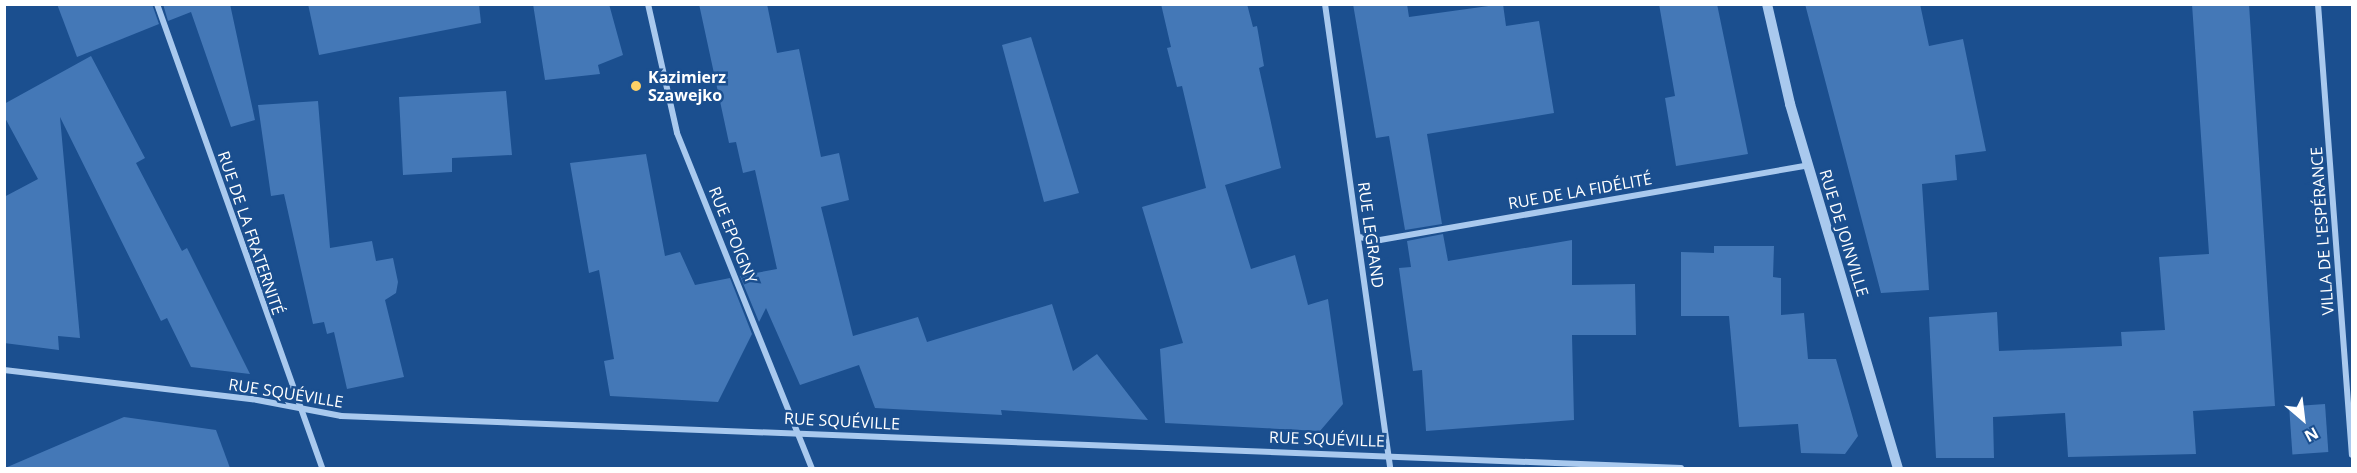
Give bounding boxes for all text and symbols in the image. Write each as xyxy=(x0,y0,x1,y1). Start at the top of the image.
place label: Kazimierz Szawejko xyxy=(648,67,726,105)
marker: Kazimierz Szawejko xyxy=(629,79,643,93)
street label: VILLA DE L'ESPÉRANCE xyxy=(2307,146,2337,316)
street label: RUE DE LA FRATERNITÉ xyxy=(214,149,288,317)
street label: RUE DE JOINVILLE xyxy=(1816,167,1872,299)
street label: RUE DE LA FIDÉLITÉ xyxy=(1507,169,1653,213)
street label: RUE LEGRAND xyxy=(1354,181,1388,289)
street label: RUE EPOIGNY xyxy=(705,184,761,286)
street label: RUE SQUÉVILLE xyxy=(227,374,345,412)
north arrow xyxy=(2273,389,2333,449)
street label: RUE SQUÉVILLE xyxy=(784,408,900,434)
text: N xyxy=(2301,422,2322,448)
street label: RUE SQUÉVILLE xyxy=(1269,427,1385,451)

